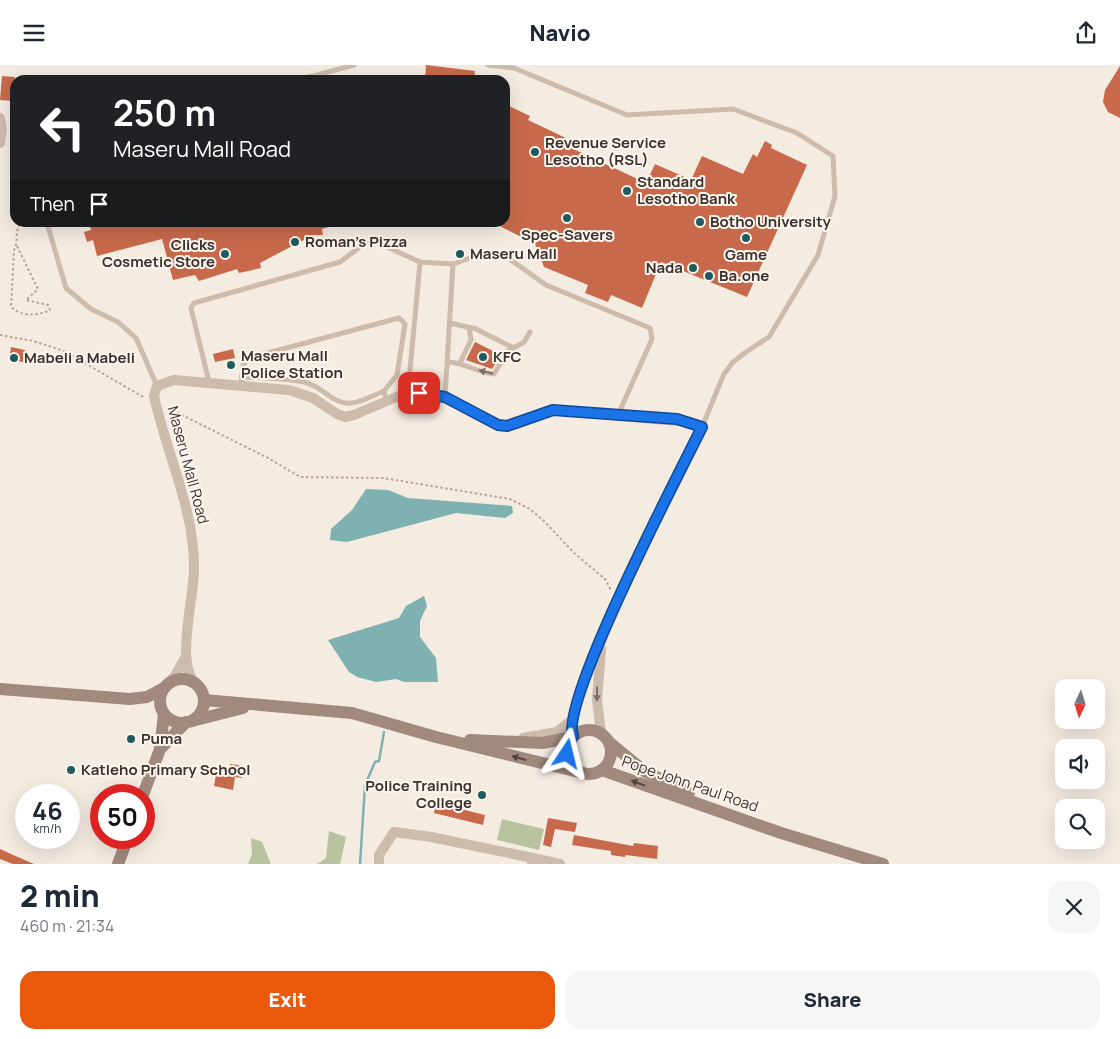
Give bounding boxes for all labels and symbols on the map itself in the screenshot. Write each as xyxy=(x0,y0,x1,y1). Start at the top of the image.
place label: Revenue Service Lesotho (RSL) xyxy=(545,132,666,170)
marker: Revenue Service Lesotho (RSL) xyxy=(529,146,541,158)
place label: Standard Lesotho Bank xyxy=(637,171,736,209)
marker: Standard Lesotho Bank xyxy=(621,185,633,197)
place label: Botho University xyxy=(710,211,832,232)
marker: Spec-Savers xyxy=(561,212,573,224)
marker: Botho University xyxy=(694,216,706,228)
place label: Spec-Savers xyxy=(521,224,613,245)
place label: Roman's Pizza xyxy=(305,231,407,252)
marker: Game xyxy=(740,232,752,244)
place label: Clicks Cosmetic Store xyxy=(102,234,215,272)
marker: Roman's Pizza xyxy=(289,236,301,248)
place label: Maseru Mall xyxy=(470,243,557,264)
place label: Game xyxy=(725,244,767,265)
marker: Clicks Cosmetic Store xyxy=(219,248,231,260)
marker: Maseru Mall xyxy=(454,248,466,260)
place label: Nada xyxy=(646,257,683,278)
marker: Nada xyxy=(687,262,699,274)
place label: Ba.one xyxy=(719,265,769,286)
marker: Ba.one xyxy=(703,270,715,282)
place label: Maseru Mall Police Station xyxy=(241,345,343,383)
place label: KFC xyxy=(493,346,522,367)
place label: Mabeli a Mabeli xyxy=(24,347,135,368)
marker: KFC xyxy=(477,351,489,363)
marker: Mabeli a Mabeli xyxy=(8,352,20,364)
marker: Maseru Mall Police Station xyxy=(225,359,237,371)
one-way arrow xyxy=(478,368,494,376)
pin xyxy=(398,372,440,414)
street label: Maseru Mall Road xyxy=(163,404,214,526)
north arrow xyxy=(1055,679,1105,729)
one-way arrow xyxy=(593,686,601,702)
position arrow xyxy=(540,727,592,779)
place label: Puma xyxy=(141,728,182,749)
marker: Puma xyxy=(125,733,137,745)
street label: Pope John Paul Road xyxy=(619,750,761,817)
one-way arrow xyxy=(511,753,526,761)
place label: Katleho Primary School xyxy=(81,759,250,780)
marker: Katleho Primary School xyxy=(65,764,77,776)
place label: Police Training College xyxy=(365,775,472,813)
one-way arrow xyxy=(630,779,645,786)
speed limit sign: 50 xyxy=(90,784,155,849)
marker: Police Training College xyxy=(476,789,488,801)

